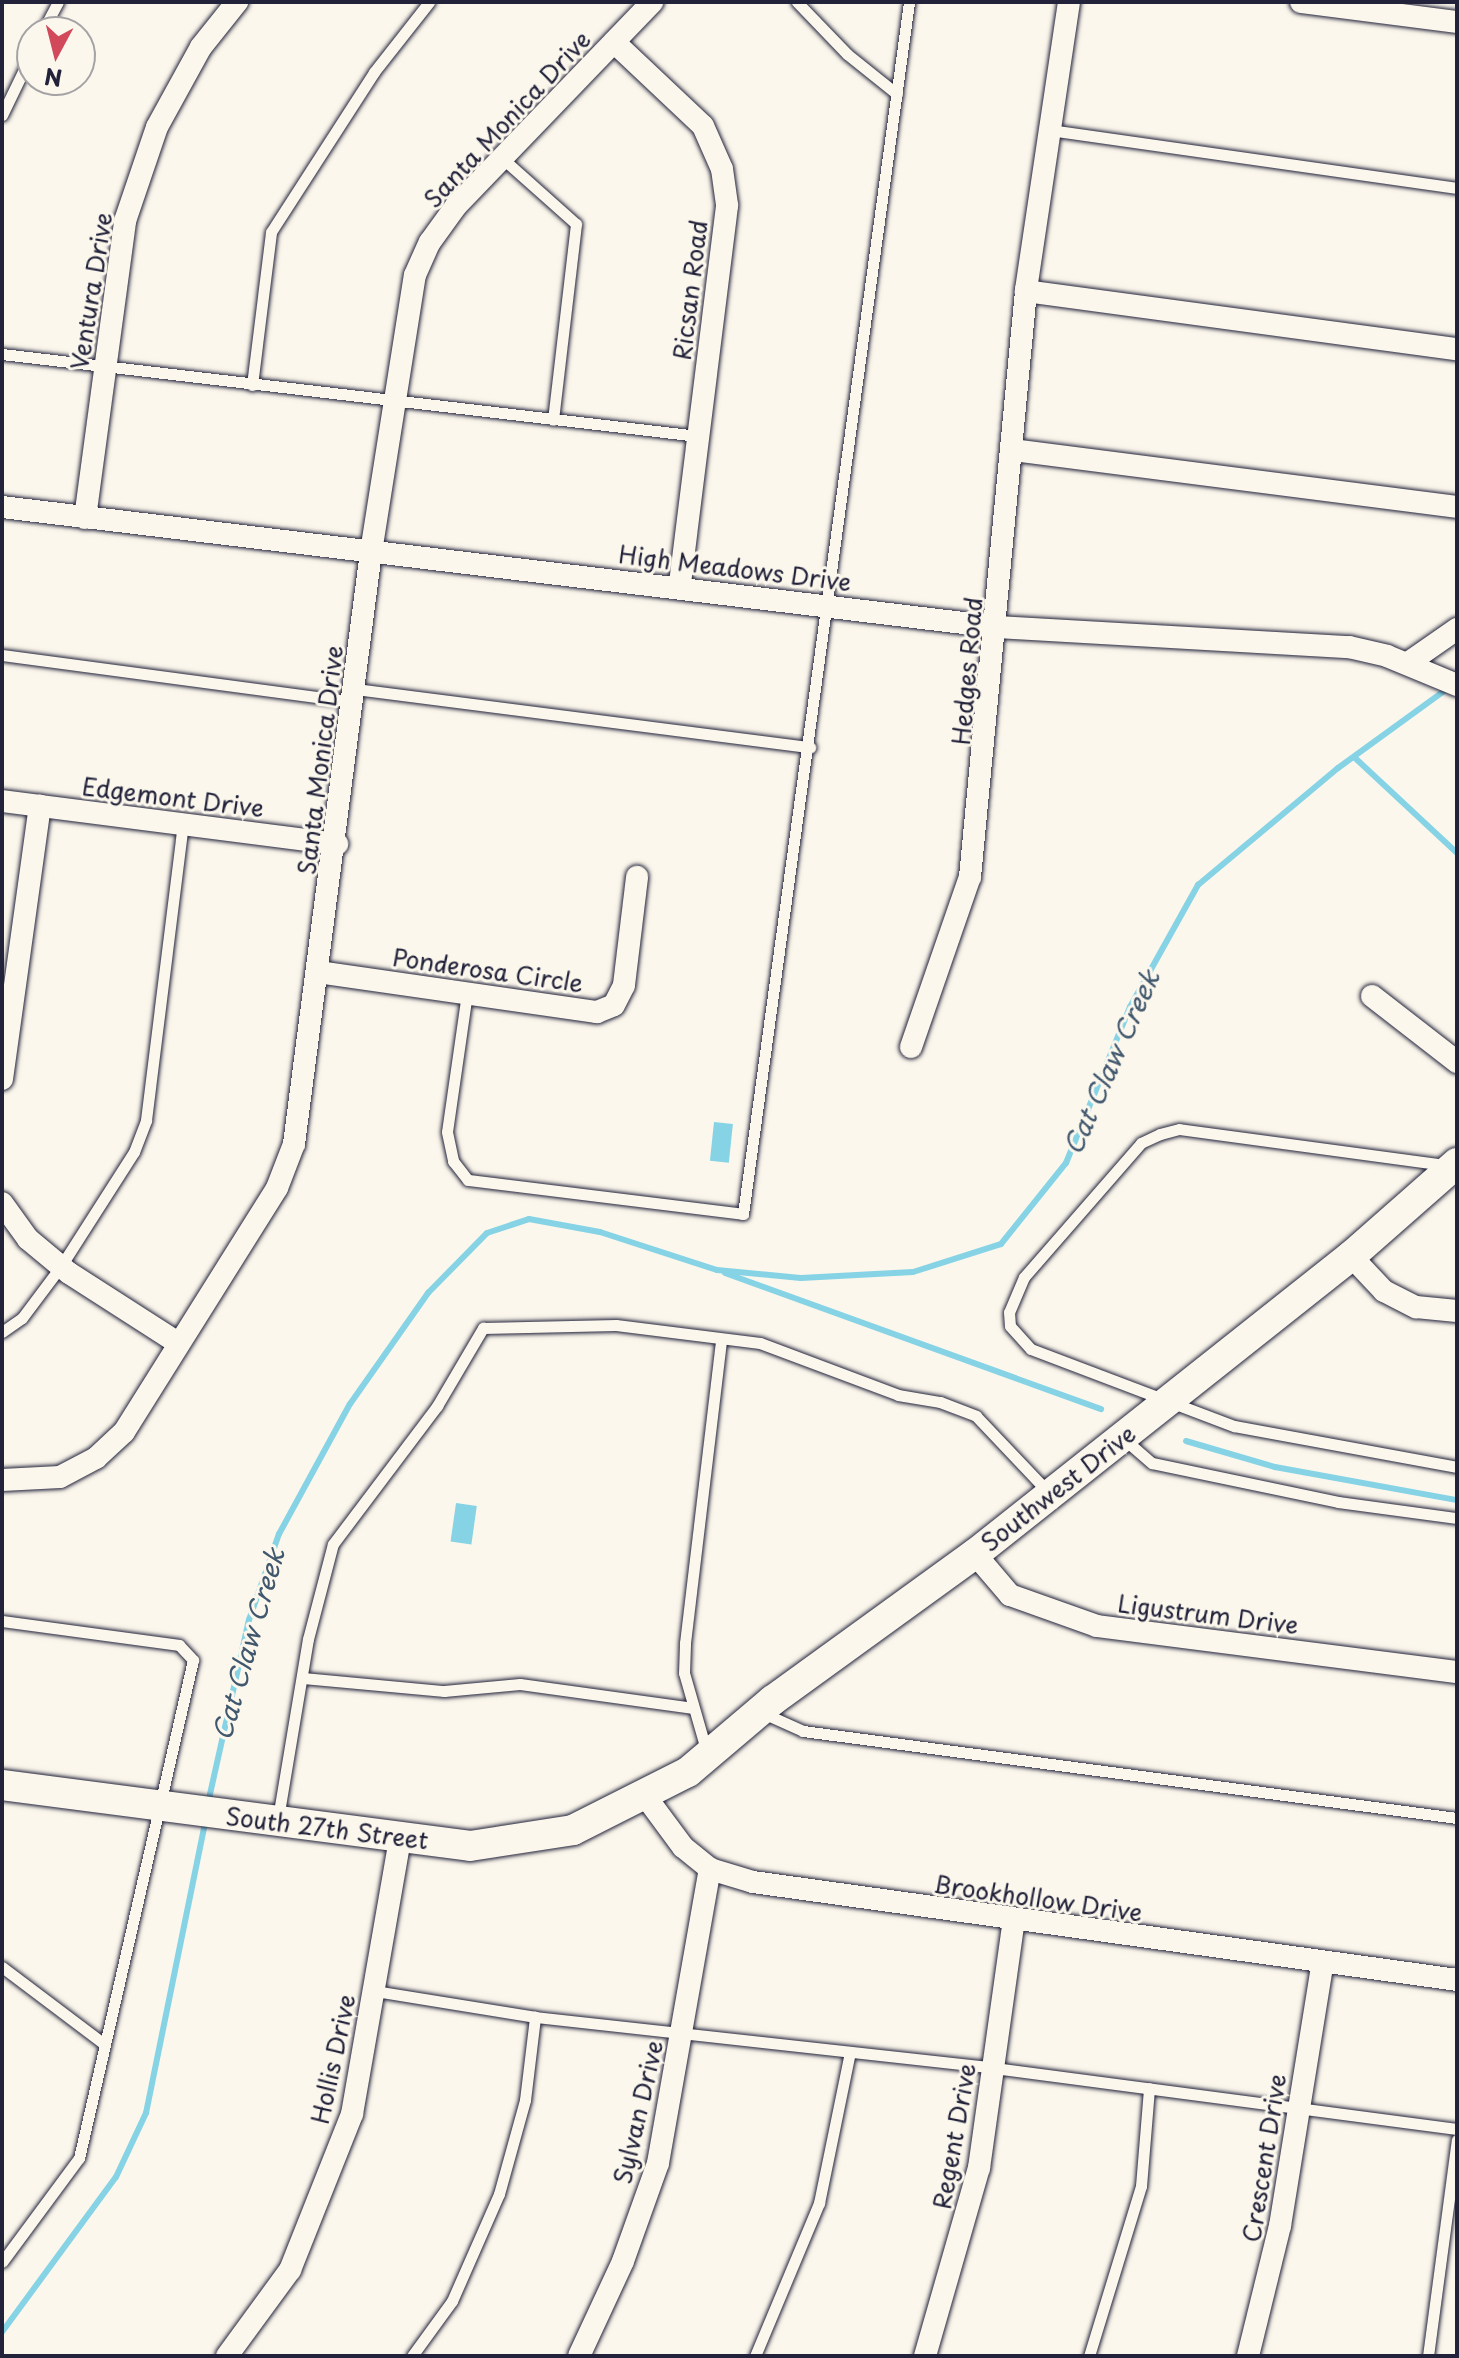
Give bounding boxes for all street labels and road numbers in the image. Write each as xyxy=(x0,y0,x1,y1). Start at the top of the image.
street label: Santa Monica Drive xyxy=(418,25,596,213)
street label: Ventura Drive xyxy=(64,210,118,372)
street label: Ricsan Road xyxy=(667,218,713,362)
street label: High Meadows Drive xyxy=(616,539,854,597)
street label: Hedges Road xyxy=(946,596,988,746)
street label: Santa Monica Drive xyxy=(292,643,348,877)
street label: Edgemont Drive xyxy=(80,772,266,822)
street label: Ponderosa Circle xyxy=(390,942,586,998)
street label: Southwest Drive xyxy=(975,1419,1141,1557)
street label: Ligustrum Drive xyxy=(1116,1589,1300,1639)
street label: South 27th Street xyxy=(223,1801,431,1855)
street label: Brookhollow Drive xyxy=(932,1869,1144,1927)
street label: Hollis Drive xyxy=(305,1991,361,2127)
street label: Sylvan Drive xyxy=(608,2038,668,2186)
street label: Regent Drive xyxy=(927,2061,981,2211)
street label: Crescent Drive xyxy=(1236,2072,1292,2244)

